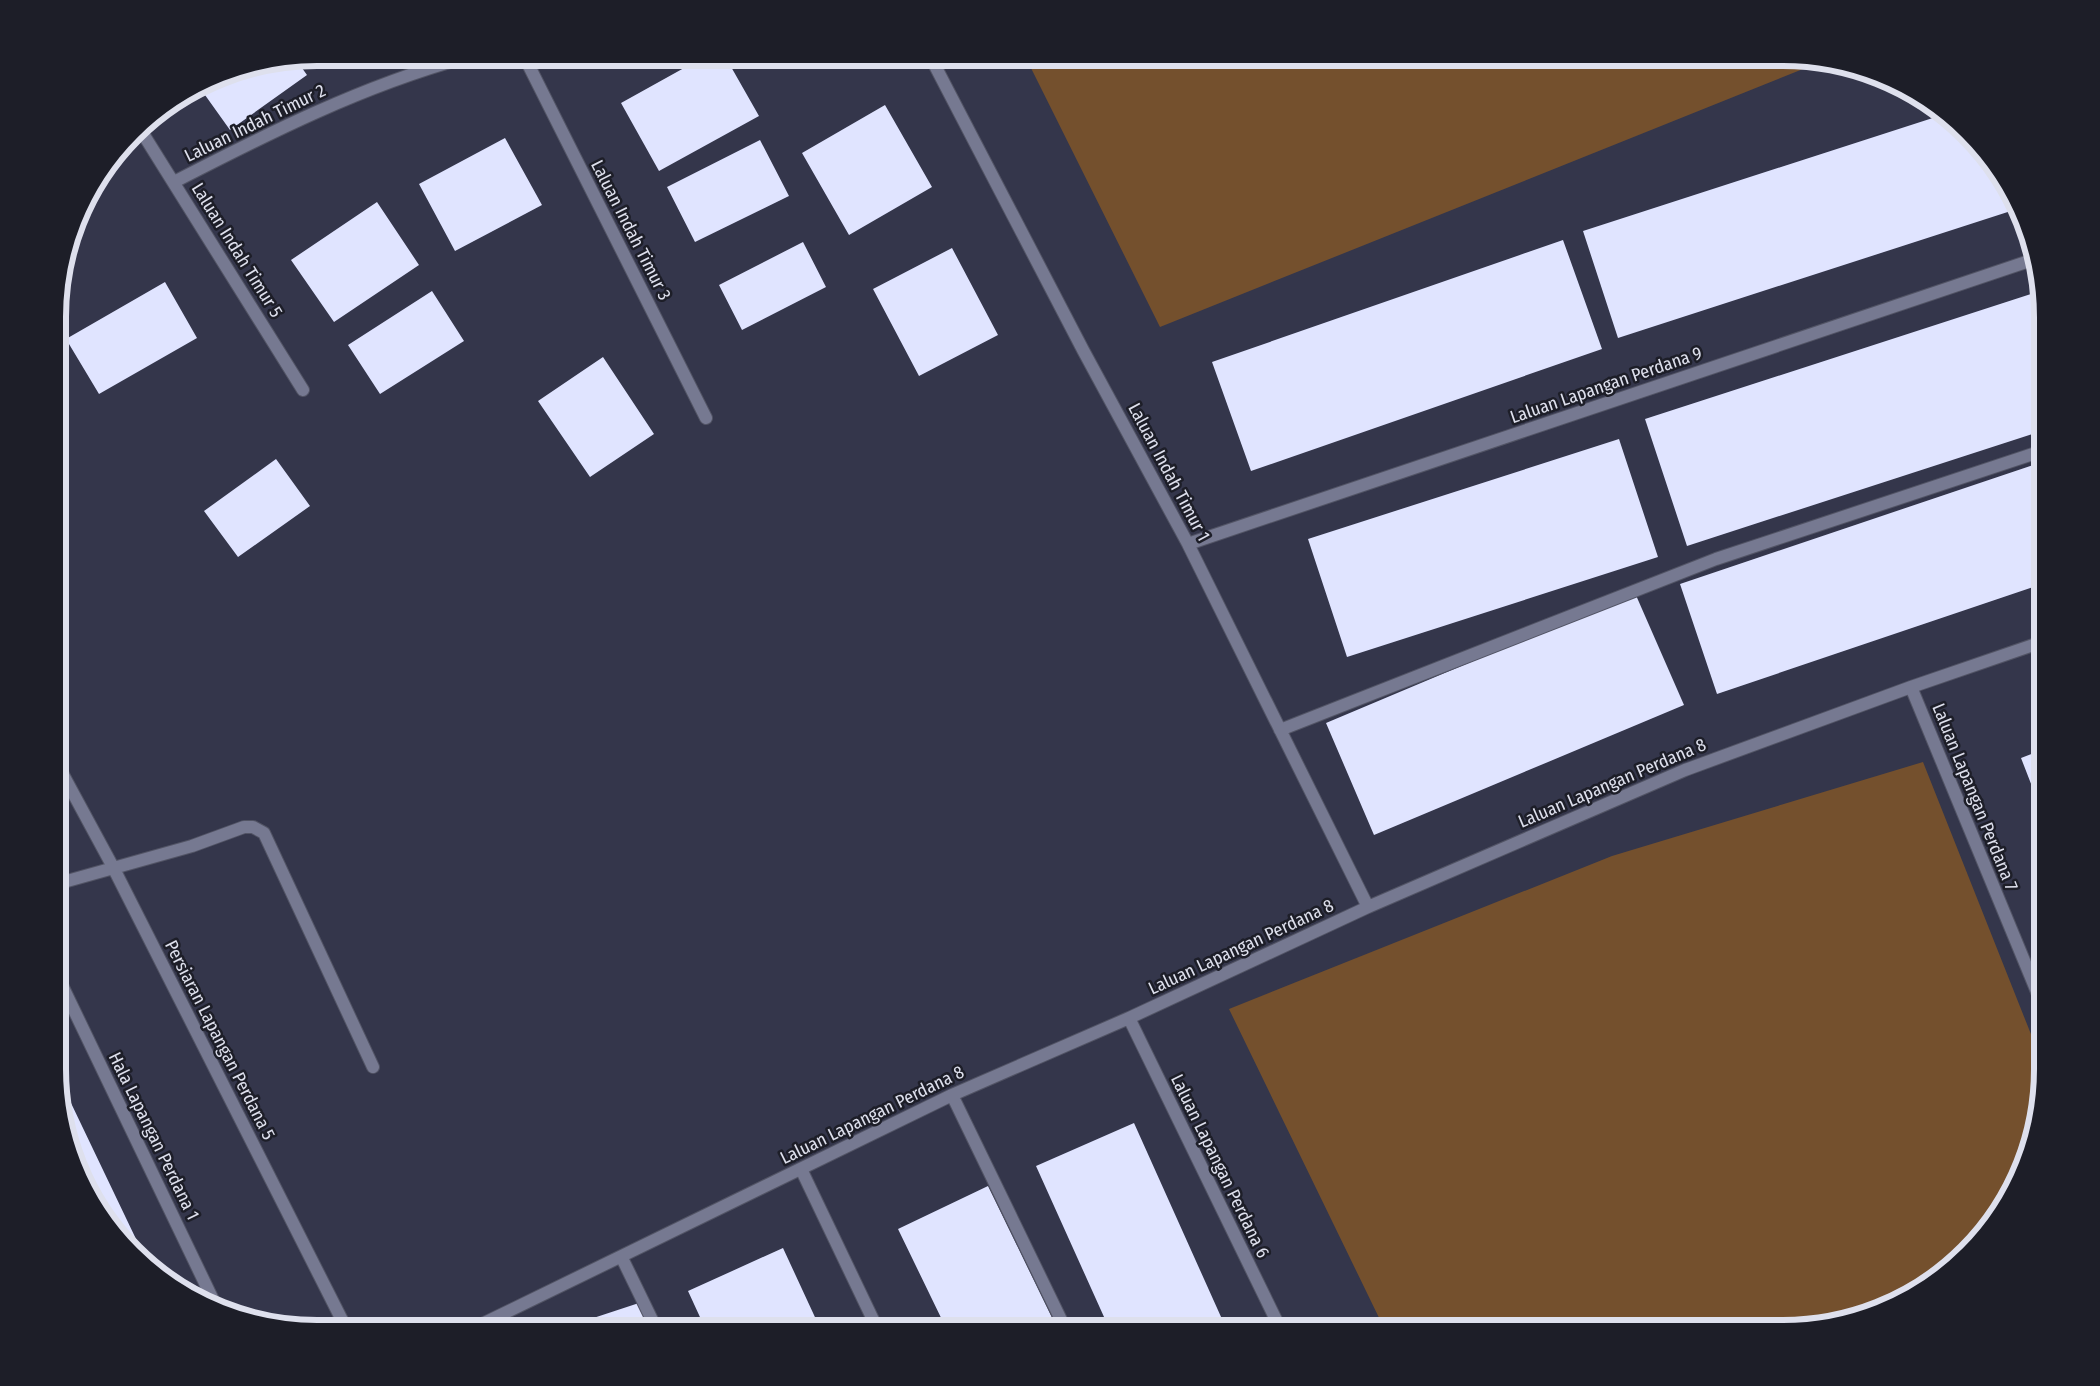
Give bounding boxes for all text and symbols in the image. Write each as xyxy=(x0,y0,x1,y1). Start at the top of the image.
street label: Laluan Indah Timur 2 xyxy=(181,79,329,167)
street label: Laluan Indah Timur 3 xyxy=(586,156,676,304)
street label: Laluan Indah Timur 5 xyxy=(187,179,287,321)
street label: Laluan Lapangan Perdana 9 xyxy=(1507,342,1705,428)
street label: Laluan Indah Timur 1 xyxy=(1123,399,1215,545)
street label: Laluan Lapangan Perdana 7 xyxy=(1927,700,2023,894)
street label: Laluan Lapangan Perdana 8 xyxy=(1515,733,1709,833)
street label: Laluan Lapangan Perdana 8 xyxy=(1145,894,1337,1000)
street label: Persiaran Lapangan Perdana 5 xyxy=(160,937,280,1143)
street label: Hala Lapangan Perdana 1 xyxy=(104,1049,204,1223)
street label: Laluan Lapangan Perdana 8 xyxy=(776,1061,968,1169)
street label: Laluan Lapangan Perdana 6 xyxy=(1166,1071,1274,1262)

